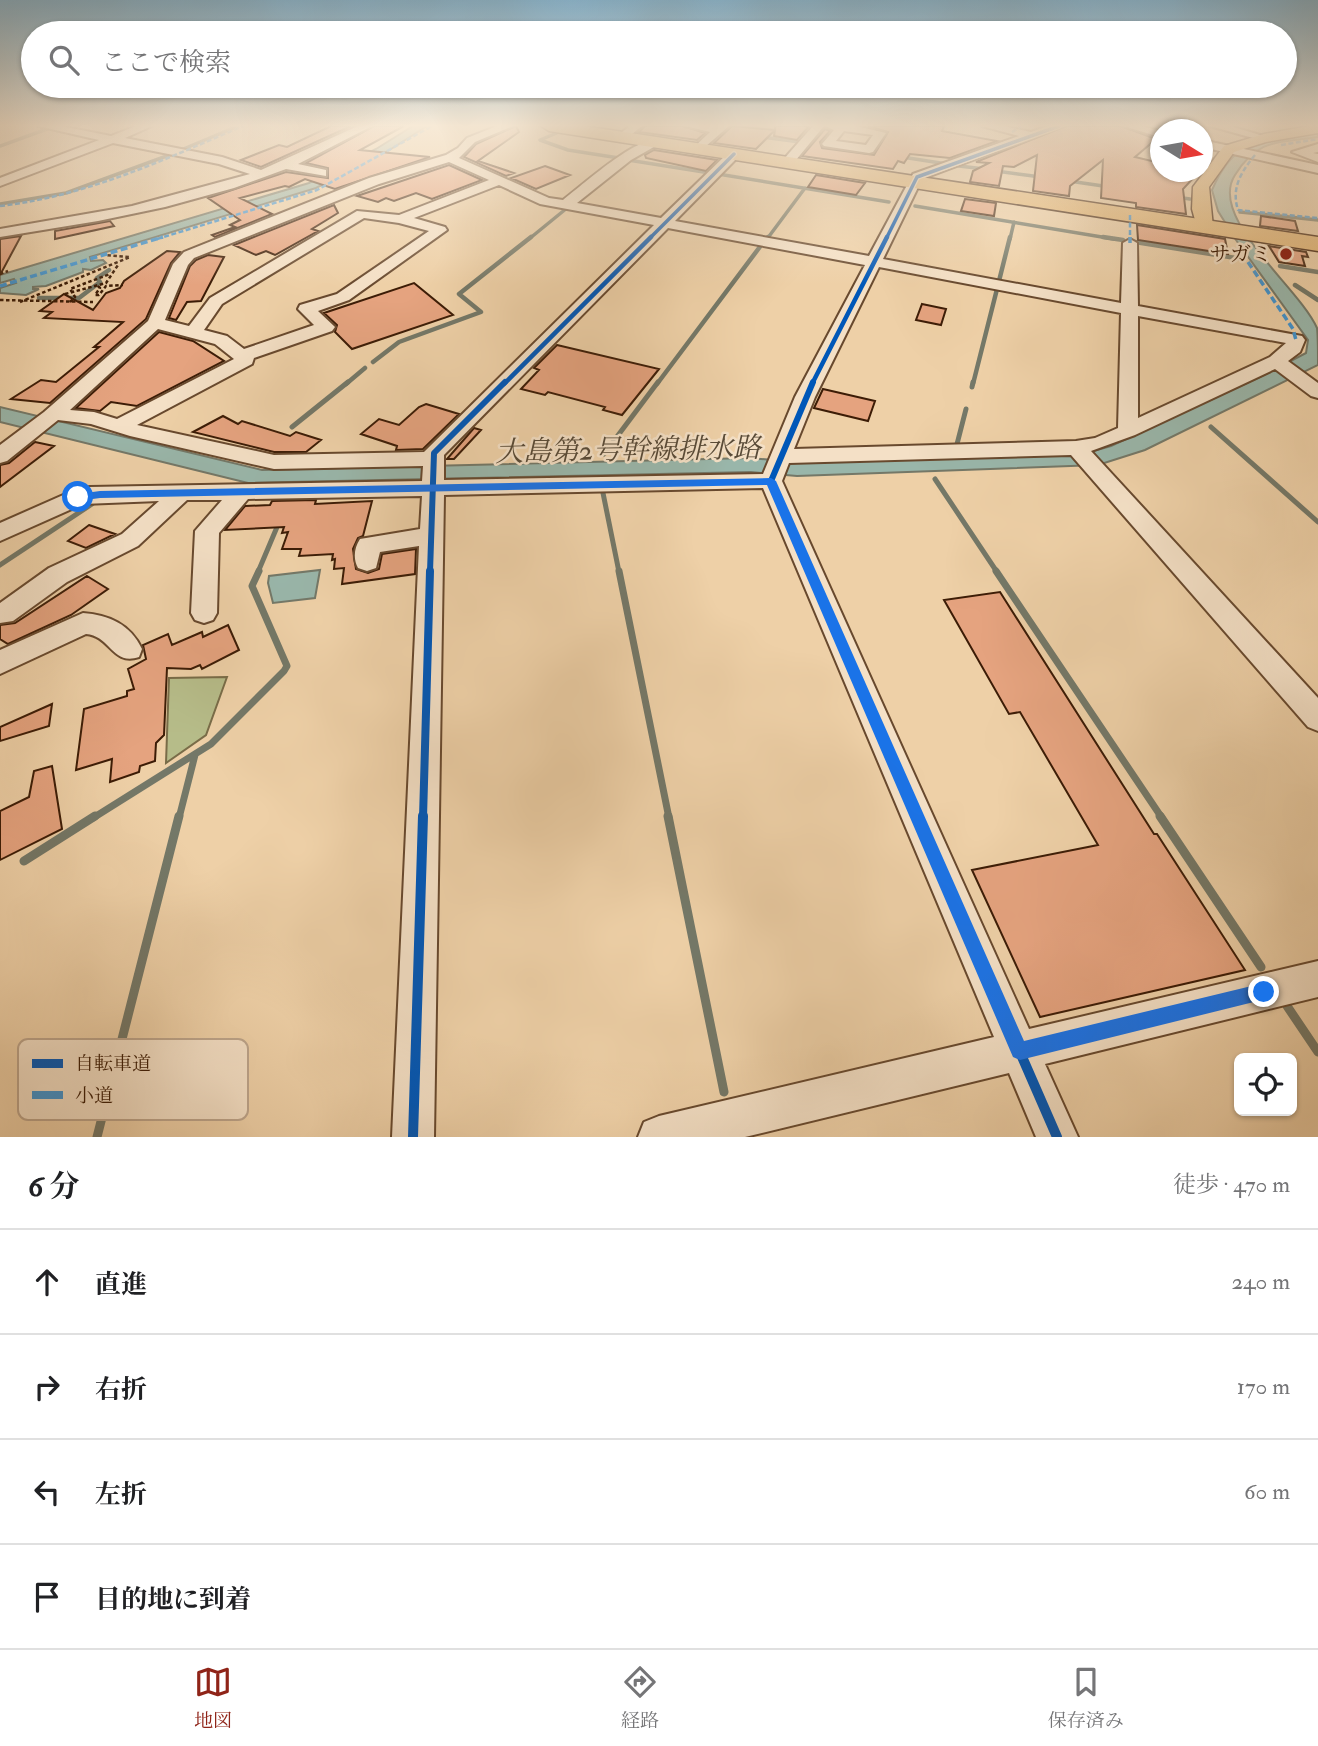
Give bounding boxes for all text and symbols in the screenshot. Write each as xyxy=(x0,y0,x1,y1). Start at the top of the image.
search box xyxy=(21,21,1297,98)
icon: search xyxy=(45,41,83,79)
text: ここで検索 xyxy=(101,47,231,79)
north arrow xyxy=(1150,119,1213,182)
place label: サガミ xyxy=(1209,241,1272,268)
marker: サガミ xyxy=(1278,246,1294,262)
water label: 大島第2号幹線排水路 xyxy=(495,431,763,470)
route start xyxy=(62,481,93,512)
route end xyxy=(1248,976,1279,1007)
legend xyxy=(18,1039,248,1120)
text: 自転車道 xyxy=(75,1052,151,1076)
map controls xyxy=(1234,1053,1297,1116)
button: locate xyxy=(1234,1053,1297,1116)
text: 小道 xyxy=(75,1084,113,1108)
text: 6 分 xyxy=(28,1168,79,1205)
text: 徒歩 · 470 m xyxy=(1173,1170,1290,1199)
icon: ahead xyxy=(28,1263,66,1301)
text: 240 m xyxy=(1231,1267,1290,1296)
text: 直進 xyxy=(95,1269,147,1301)
icon: right xyxy=(28,1368,66,1406)
text: 170 m xyxy=(1237,1372,1290,1401)
text: 右折 xyxy=(95,1374,147,1406)
icon: left xyxy=(28,1473,66,1511)
text: 60 m xyxy=(1244,1477,1290,1506)
text: 左折 xyxy=(95,1479,147,1511)
icon: arrive xyxy=(28,1578,66,1616)
text: 目的地に到着 xyxy=(95,1584,251,1616)
tab: 地図 xyxy=(194,1663,232,1733)
tab: 経路 xyxy=(621,1663,659,1733)
tab: 保存済み xyxy=(1048,1663,1124,1733)

